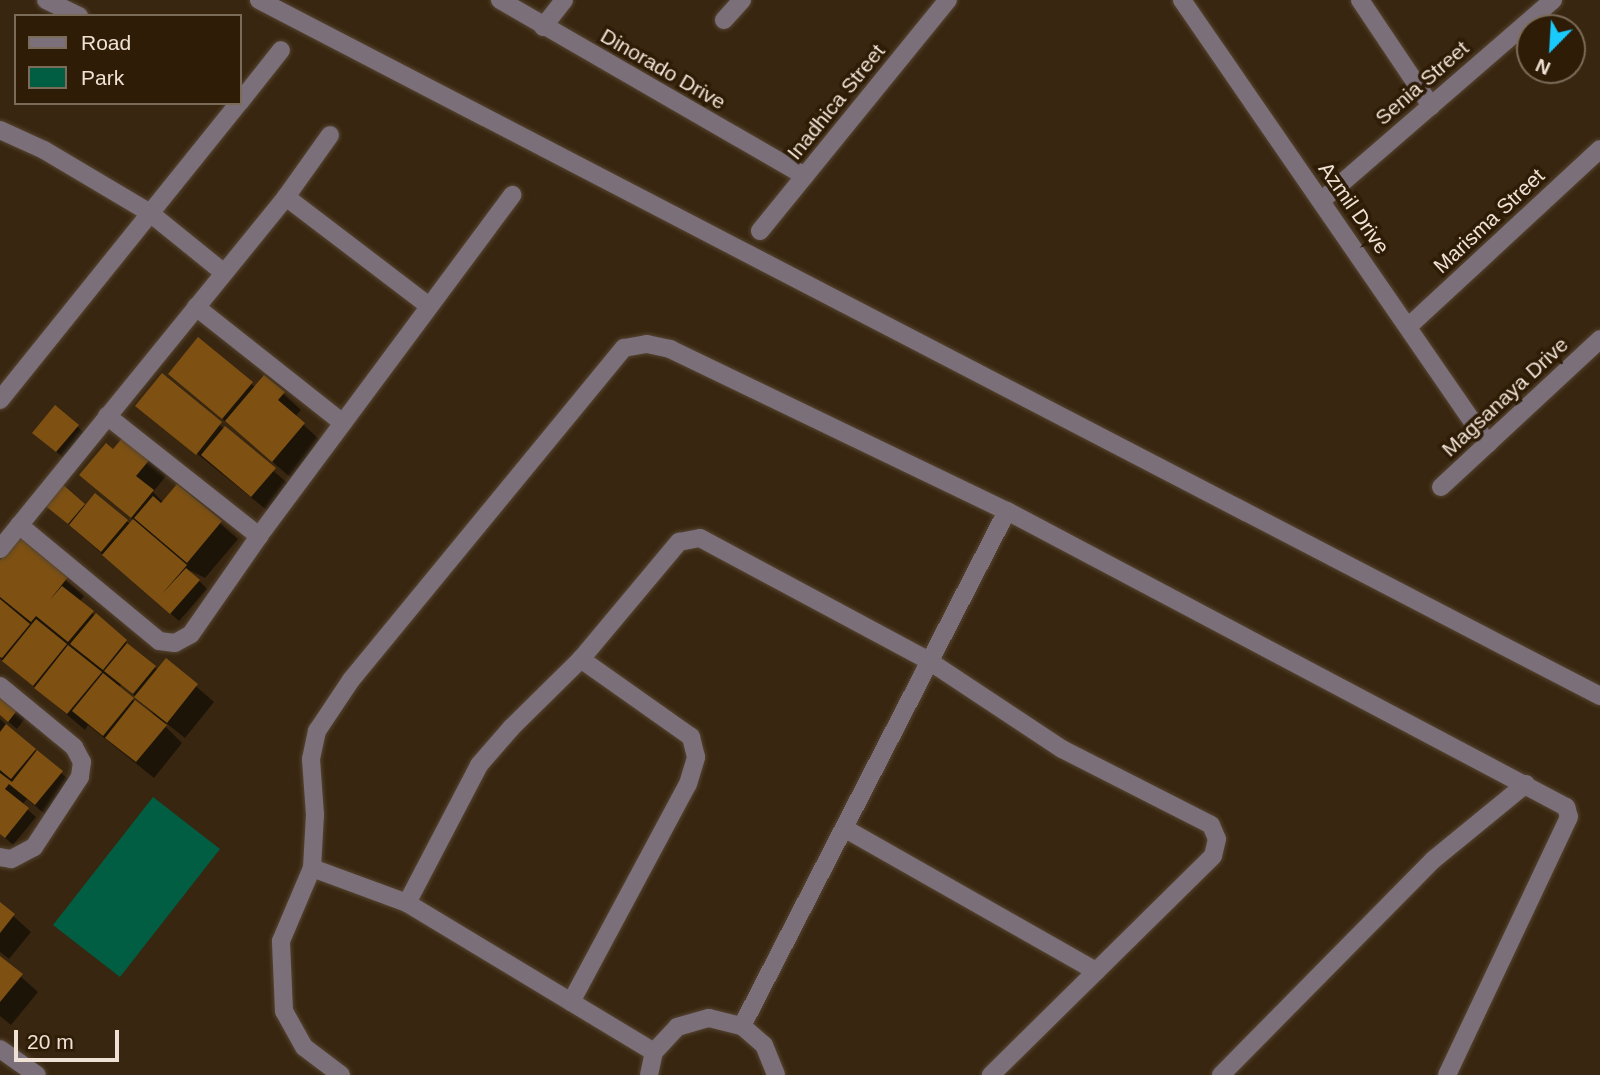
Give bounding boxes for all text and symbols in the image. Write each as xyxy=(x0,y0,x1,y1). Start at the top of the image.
legend xyxy=(14,14,242,105)
north arrow xyxy=(1516,14,1586,84)
street label: Dinorado Drive xyxy=(596,23,730,115)
text: Road xyxy=(81,31,131,54)
street label: Senia Street xyxy=(1370,36,1474,130)
street label: Inadhica Street xyxy=(782,39,890,165)
text: N xyxy=(1533,54,1554,79)
text: Park xyxy=(81,66,124,89)
street label: Azmil Drive xyxy=(1313,157,1395,259)
street label: Marisma Street xyxy=(1428,163,1550,279)
street label: Magsanaya Drive xyxy=(1437,332,1573,462)
scale bar xyxy=(18,1016,122,1060)
text: 20 m xyxy=(27,1030,74,1053)

